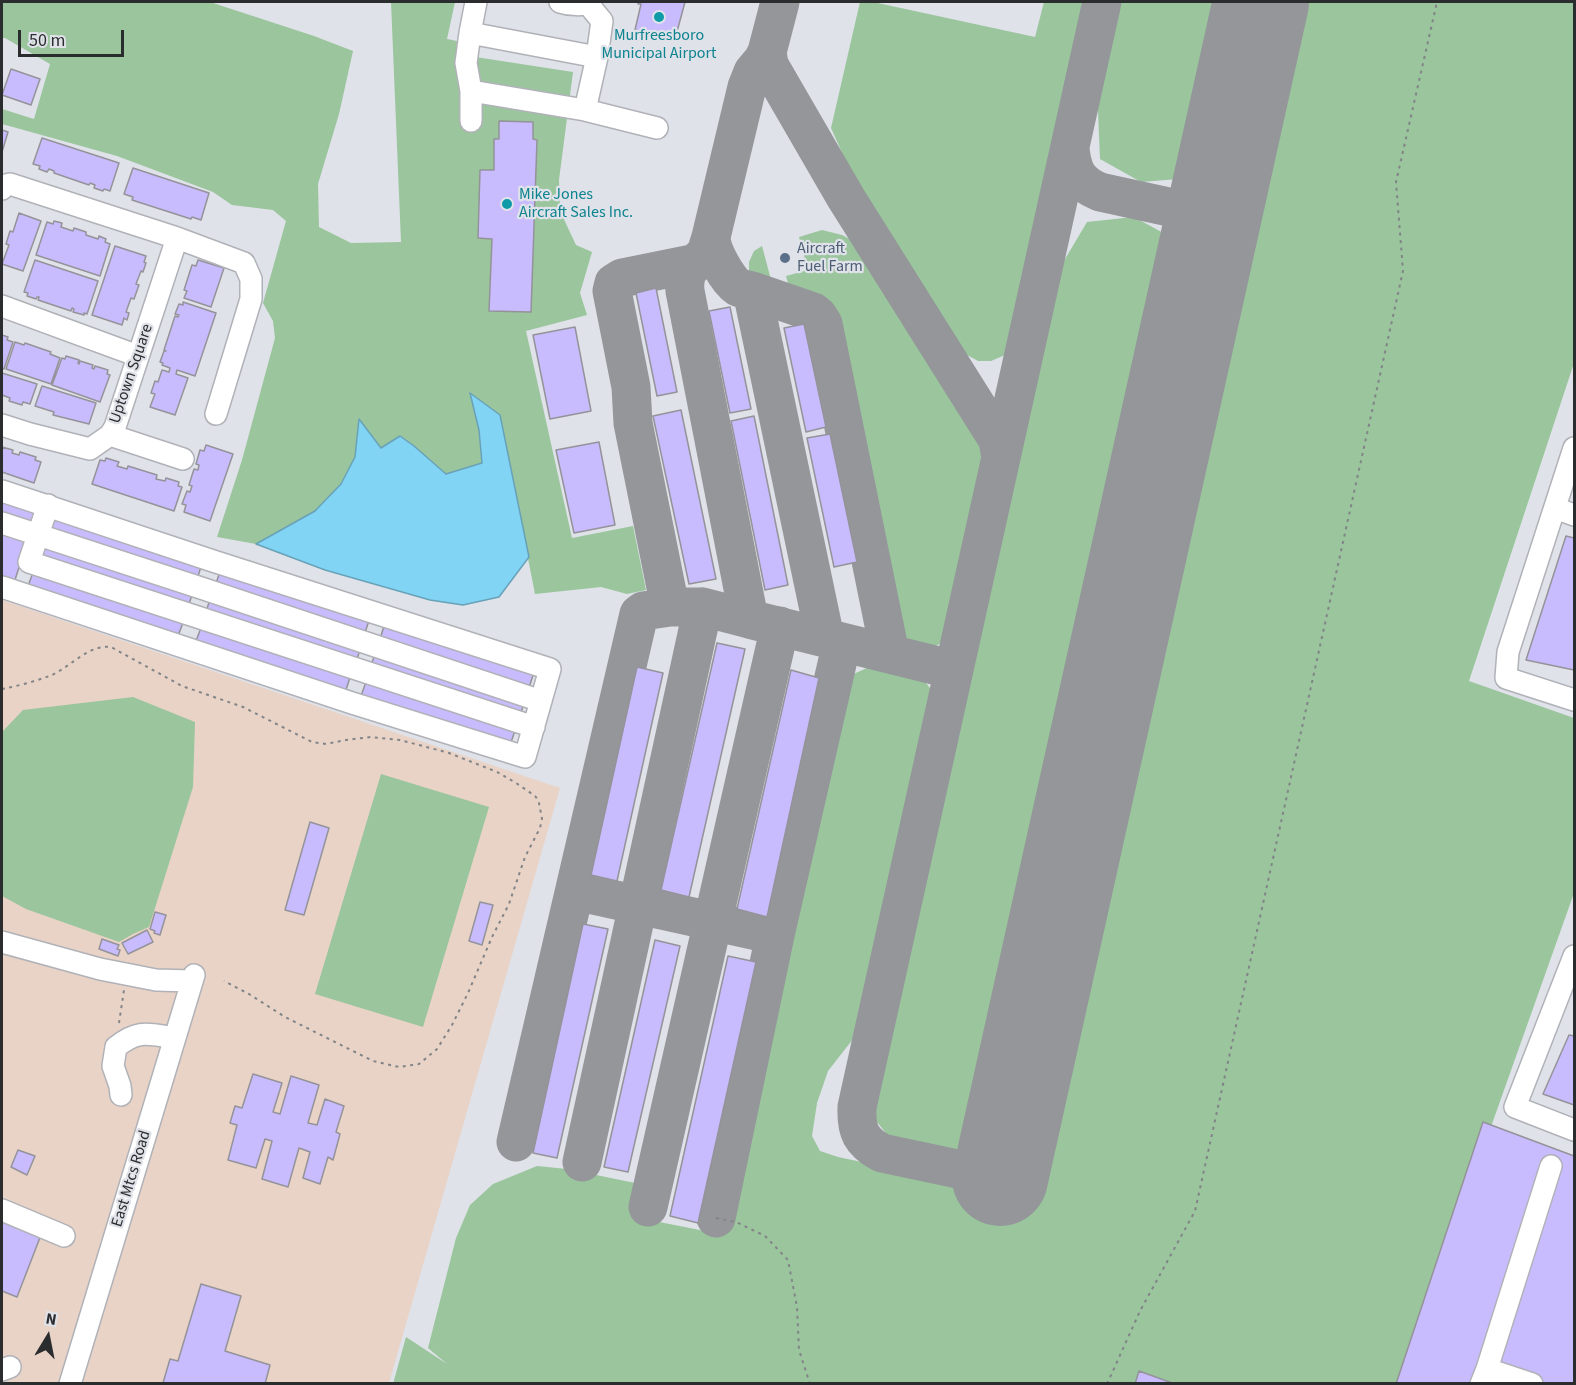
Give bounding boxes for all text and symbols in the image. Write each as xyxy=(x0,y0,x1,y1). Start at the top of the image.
marker: Murfreesboro Municipal Airport xyxy=(652,10,666,24)
scale bar xyxy=(21,18,128,56)
place label: Murfreesboro Municipal Airport xyxy=(602,26,716,64)
text: 50 m xyxy=(29,28,65,53)
place label: Mike Jones Aircraft Sales Inc. xyxy=(519,185,633,223)
marker: Mike Jones Aircraft Sales Inc. xyxy=(500,197,514,211)
place label: Aircraft Fuel Farm xyxy=(797,239,863,277)
marker: Aircraft Fuel Farm xyxy=(778,251,792,265)
street label: Uptown Square xyxy=(106,322,158,426)
street label: East Mtcs Road xyxy=(108,1128,156,1230)
north arrow xyxy=(18,1307,78,1367)
text: N xyxy=(44,1308,58,1331)

